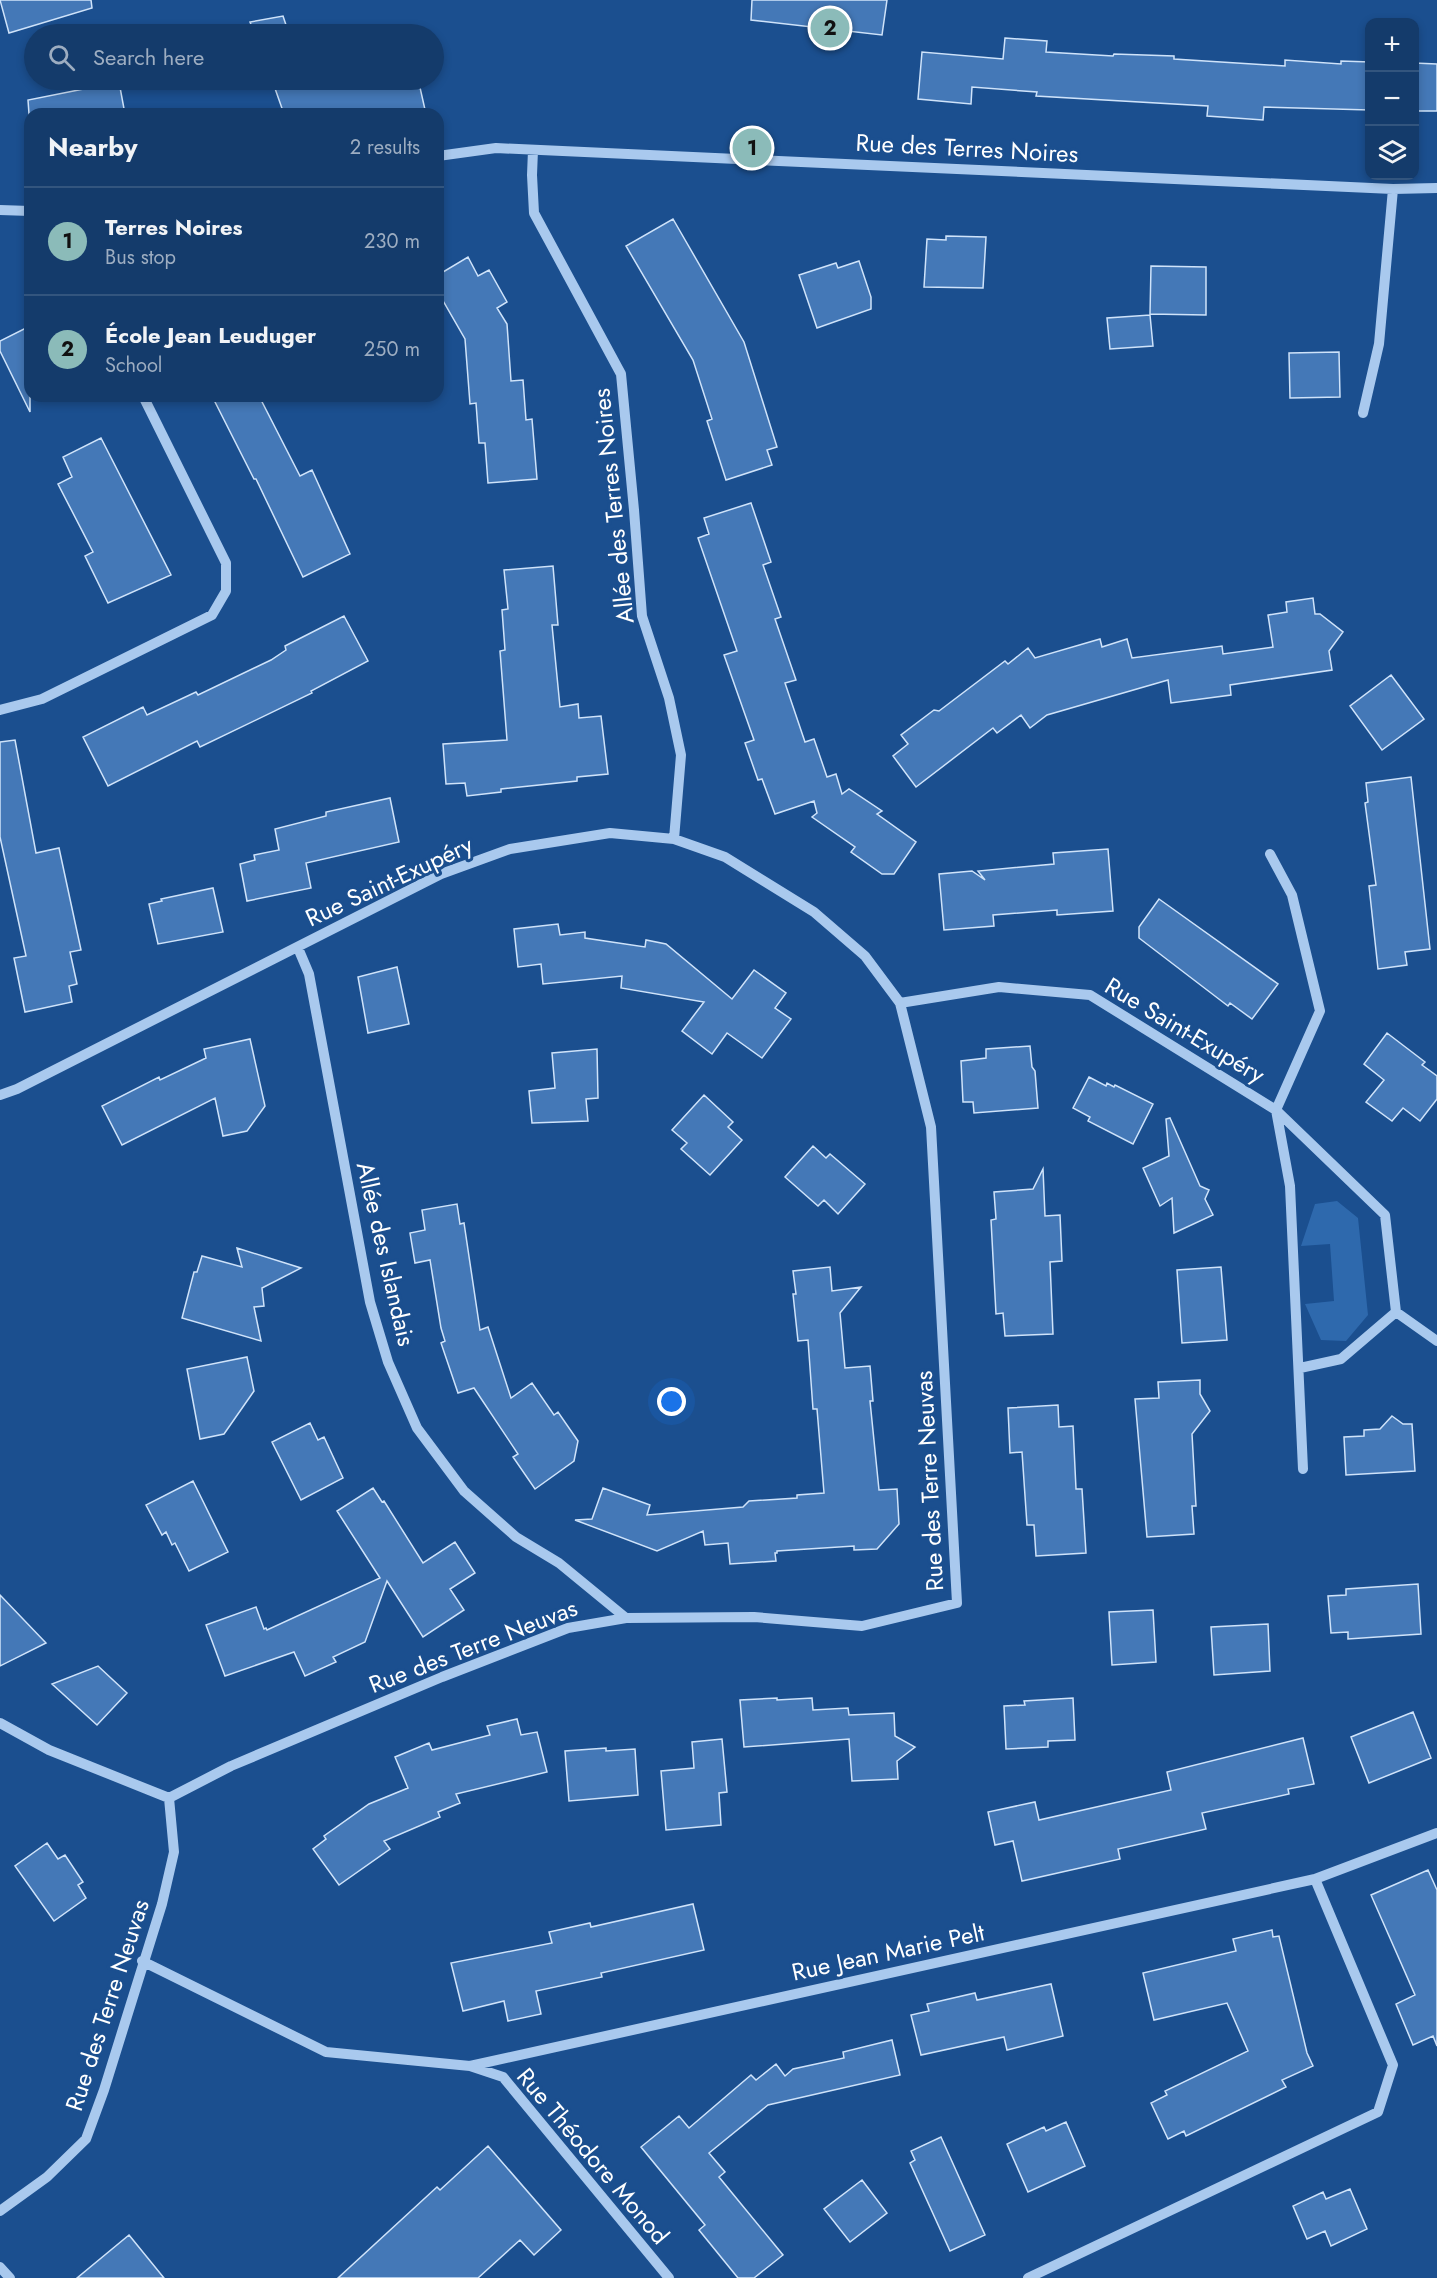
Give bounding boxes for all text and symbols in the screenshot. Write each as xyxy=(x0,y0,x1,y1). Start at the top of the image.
pin: 2 xyxy=(810,6,850,51)
map controls xyxy=(1365,18,1419,180)
button: + xyxy=(1365,18,1419,72)
search box xyxy=(24,24,444,90)
icon: search xyxy=(45,41,78,74)
text: Search here xyxy=(93,41,204,73)
button: − xyxy=(1365,72,1419,126)
street label: Rue des Terres Noires xyxy=(855,125,1079,171)
pin: 1 xyxy=(732,126,771,170)
button: layers xyxy=(1365,126,1419,180)
text: Nearby xyxy=(48,128,137,166)
text: 2 results xyxy=(350,133,420,162)
text: Terres Noires xyxy=(105,211,243,243)
text: 1 xyxy=(62,227,73,256)
text: 230 m xyxy=(364,227,420,256)
text: Bus stop xyxy=(105,243,176,272)
text: École Jean Leuduger xyxy=(105,319,316,351)
text: 2 xyxy=(61,335,74,364)
text: 250 m xyxy=(364,335,420,364)
text: School xyxy=(105,351,162,380)
street label: Allée des Terres Noires xyxy=(583,387,643,625)
street label: Rue Saint-Exupéry xyxy=(300,827,479,935)
street label: Rue Saint-Exupéry xyxy=(1098,968,1272,1092)
street label: Allée des Islandais xyxy=(348,1158,424,1350)
street label: Rue des Terre Neuvas xyxy=(906,1370,952,1592)
your location xyxy=(657,1387,686,1416)
street label: Rue des Terre Neuvas xyxy=(364,1590,582,1702)
street label: Rue des Terre Neuvas xyxy=(56,1895,158,2115)
street label: Rue Jean Marie Pelt xyxy=(788,1914,988,1990)
street label: Rue Théodore Monod xyxy=(509,2060,677,2252)

